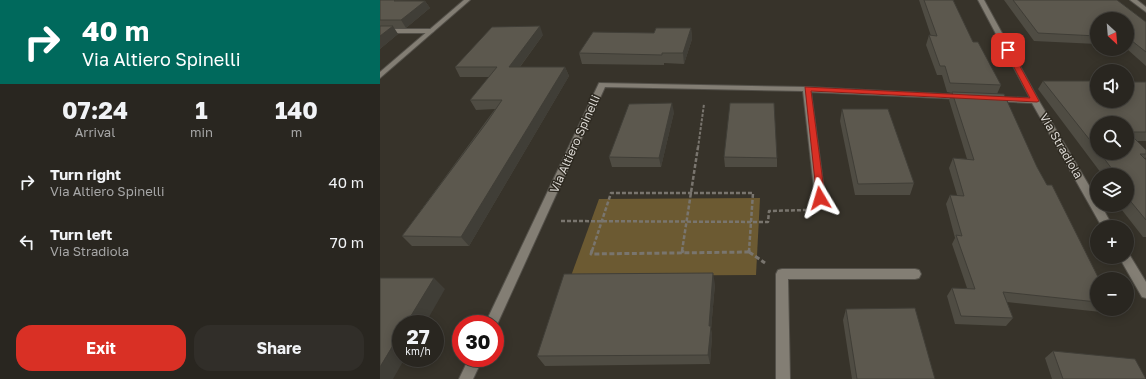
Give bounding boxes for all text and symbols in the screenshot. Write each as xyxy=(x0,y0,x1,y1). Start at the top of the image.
north arrow xyxy=(1090,12,1134,56)
map controls xyxy=(1090,12,1134,316)
text: 40 m xyxy=(82,14,149,47)
icon: right xyxy=(16,16,68,68)
pin xyxy=(991,33,1025,67)
icon: arrive xyxy=(997,39,1019,61)
text: Via Altiero Spinelli xyxy=(82,48,241,70)
button: sound xyxy=(1090,64,1134,108)
street label: Via Altiero Spinelli xyxy=(546,92,603,195)
text: 07:24 xyxy=(62,95,128,124)
text: 1 xyxy=(195,95,208,124)
text: 140 xyxy=(275,95,318,124)
street label: Via Stradiola xyxy=(1037,110,1086,181)
button: search xyxy=(1090,116,1134,160)
text: Arrival xyxy=(75,124,115,140)
text: min xyxy=(190,124,213,140)
text: m xyxy=(291,124,302,140)
text: Turn right xyxy=(50,165,121,183)
button: layers xyxy=(1090,168,1134,212)
icon: right xyxy=(16,171,38,193)
text: 40 m xyxy=(329,173,364,191)
position arrow xyxy=(799,177,841,219)
text: Via Altiero Spinelli xyxy=(50,183,165,199)
button: + xyxy=(1090,220,1134,264)
text: Turn left xyxy=(50,225,112,243)
icon: left xyxy=(16,231,38,253)
text: 70 m xyxy=(330,233,364,251)
text: Via Stradiola xyxy=(50,243,129,259)
button: − xyxy=(1090,272,1134,316)
speed limit sign: 30 xyxy=(452,315,504,367)
text: 27 xyxy=(406,324,430,348)
button: Exit xyxy=(16,325,186,371)
button: Share xyxy=(194,325,364,371)
text: km/h xyxy=(405,345,431,357)

